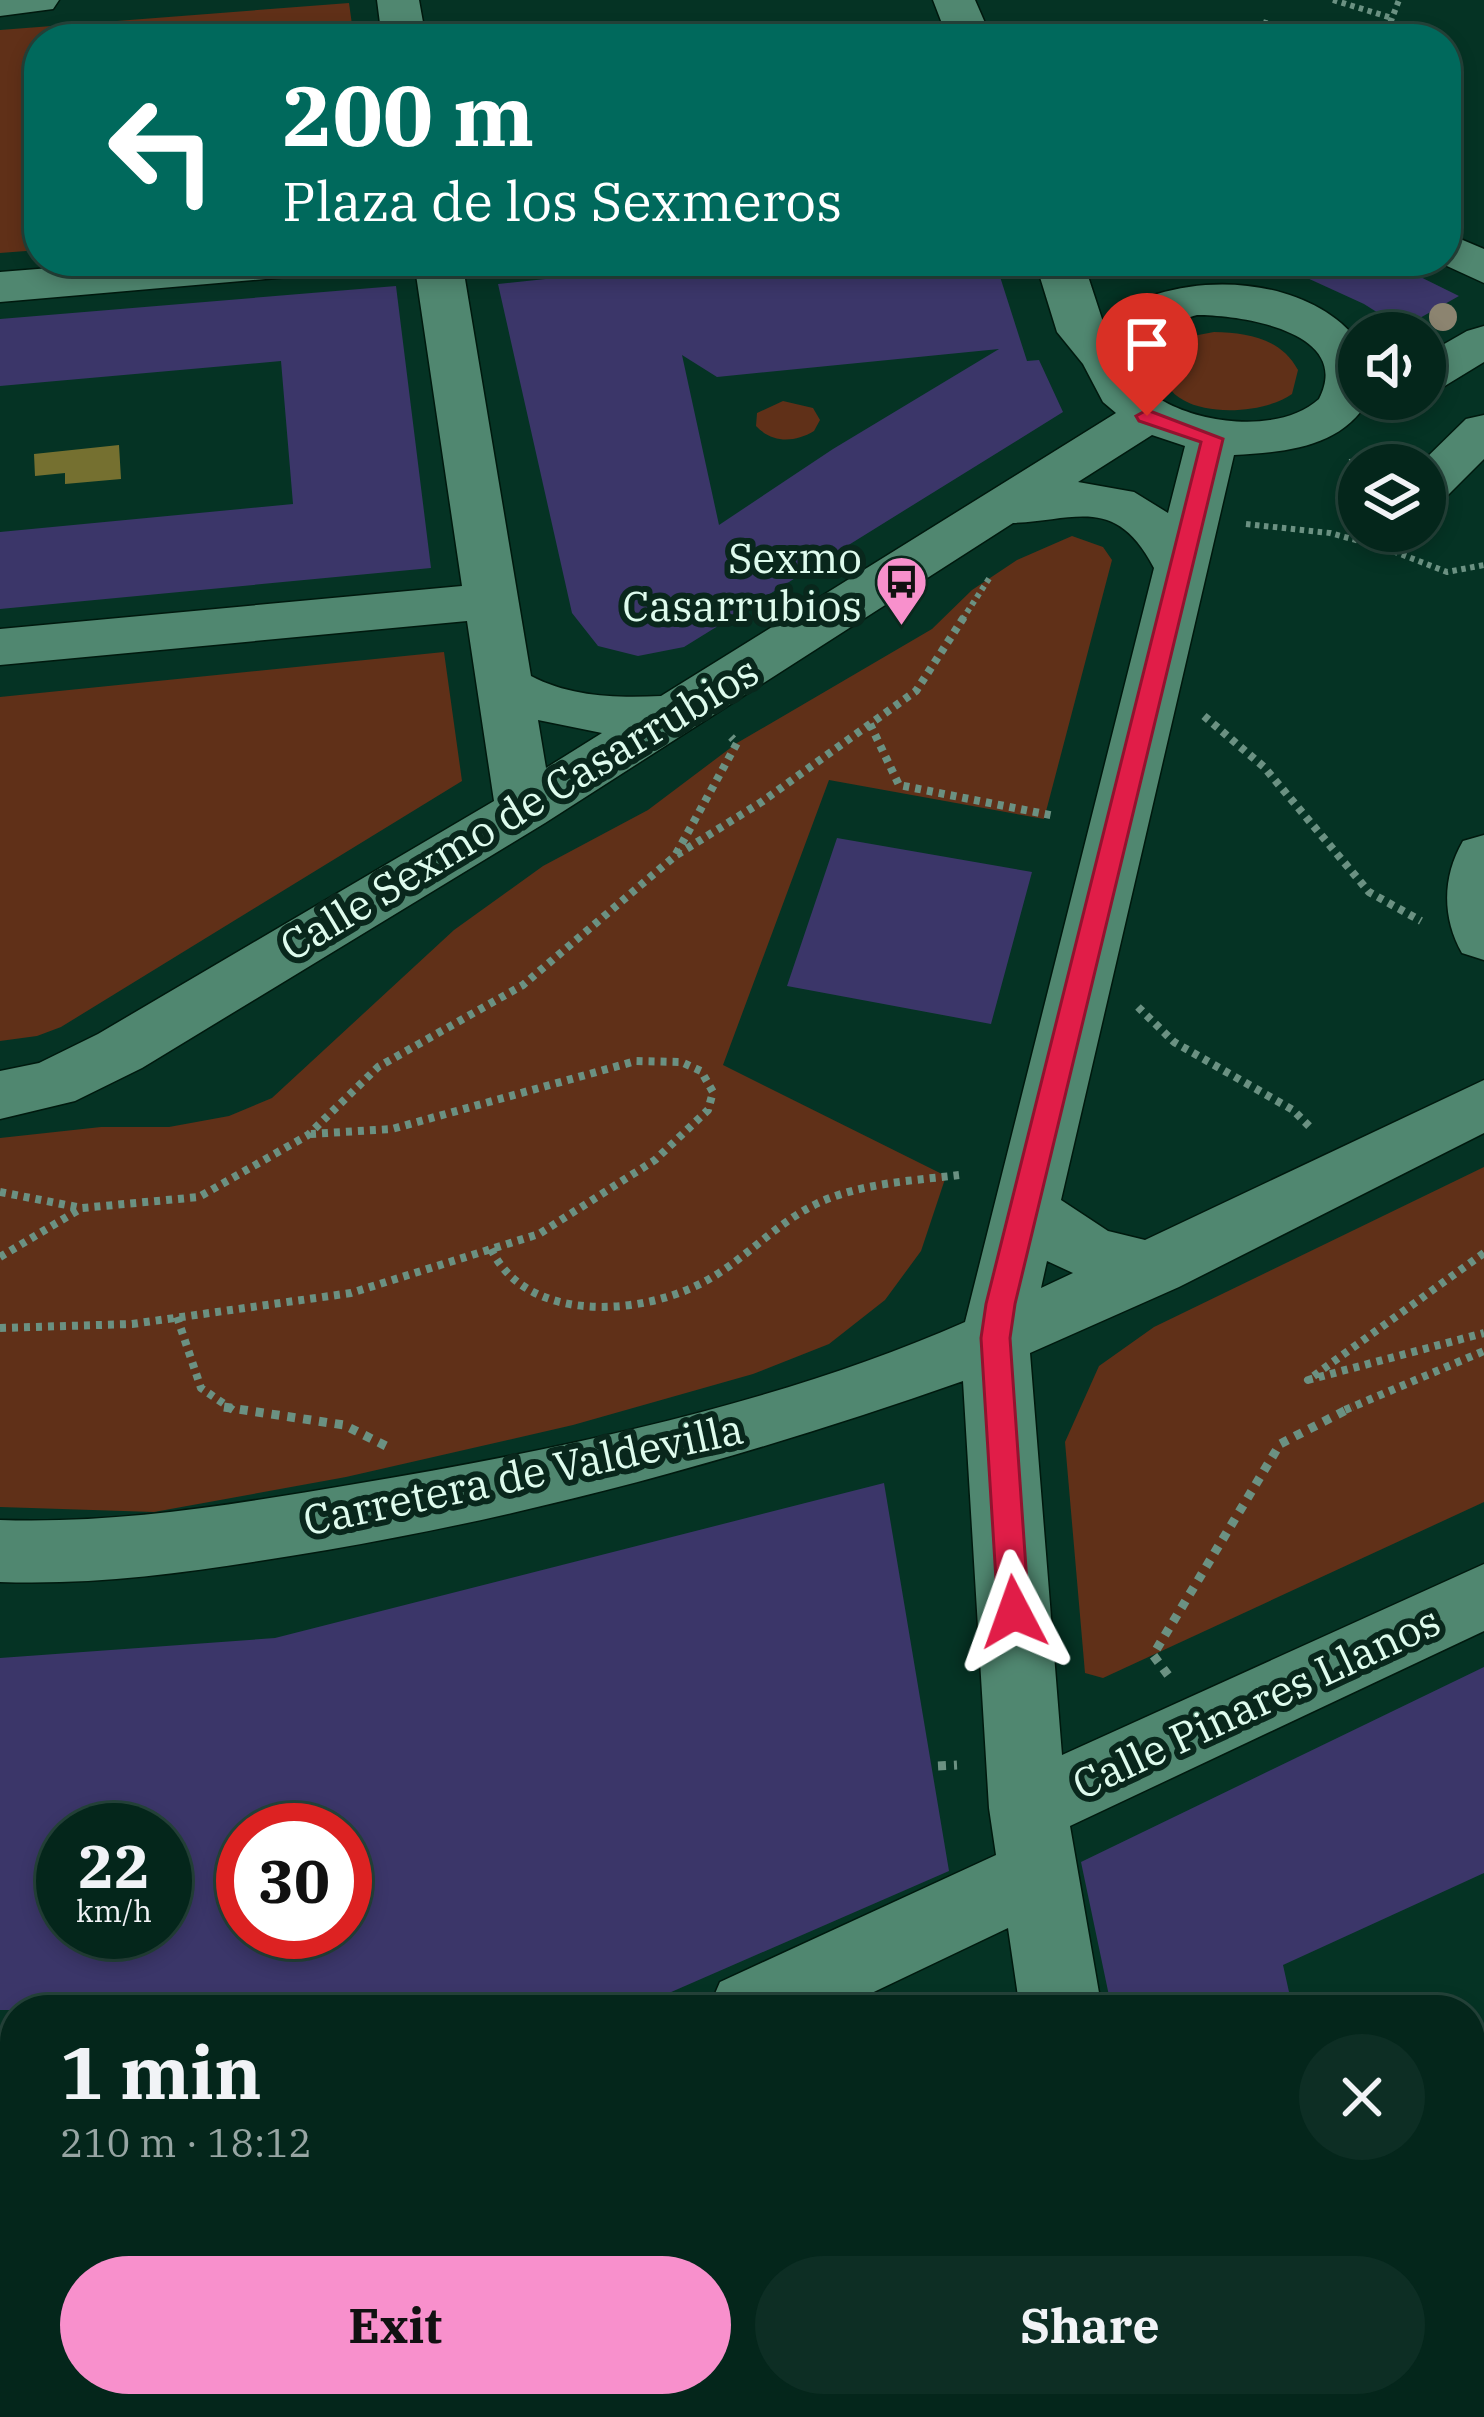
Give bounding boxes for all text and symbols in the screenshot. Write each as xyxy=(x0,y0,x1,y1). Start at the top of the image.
text: 200 m xyxy=(282,60,534,169)
icon: left xyxy=(84,72,240,228)
text: Plaza de los Sexmeros xyxy=(282,166,842,236)
pin xyxy=(1096,293,1198,416)
icon: arrive xyxy=(1114,311,1180,377)
map controls xyxy=(1338,312,1446,552)
button: sound xyxy=(1338,312,1446,420)
button: layers xyxy=(1338,444,1446,552)
place label: Sexmo Casarrubios xyxy=(622,530,862,633)
bus stop icon: Sexmo Casarrubios xyxy=(873,553,929,627)
street label: Calle Sexmo de Casarrubios xyxy=(270,643,768,973)
street label: Carretera de Valdevilla xyxy=(298,1400,748,1548)
position arrow xyxy=(951,1549,1077,1675)
street label: Calle Pinares Llanos xyxy=(1063,1593,1449,1811)
speed limit sign: 30 xyxy=(216,1803,372,1959)
text: 22 xyxy=(78,1826,150,1905)
text: km/h xyxy=(76,1891,152,1930)
text: 1 min xyxy=(60,2025,262,2119)
button: close xyxy=(1299,2034,1425,2160)
text: 210 m · 18:12 xyxy=(60,2117,312,2168)
button: Exit xyxy=(60,2256,731,2394)
button: Share xyxy=(755,2256,1425,2394)

